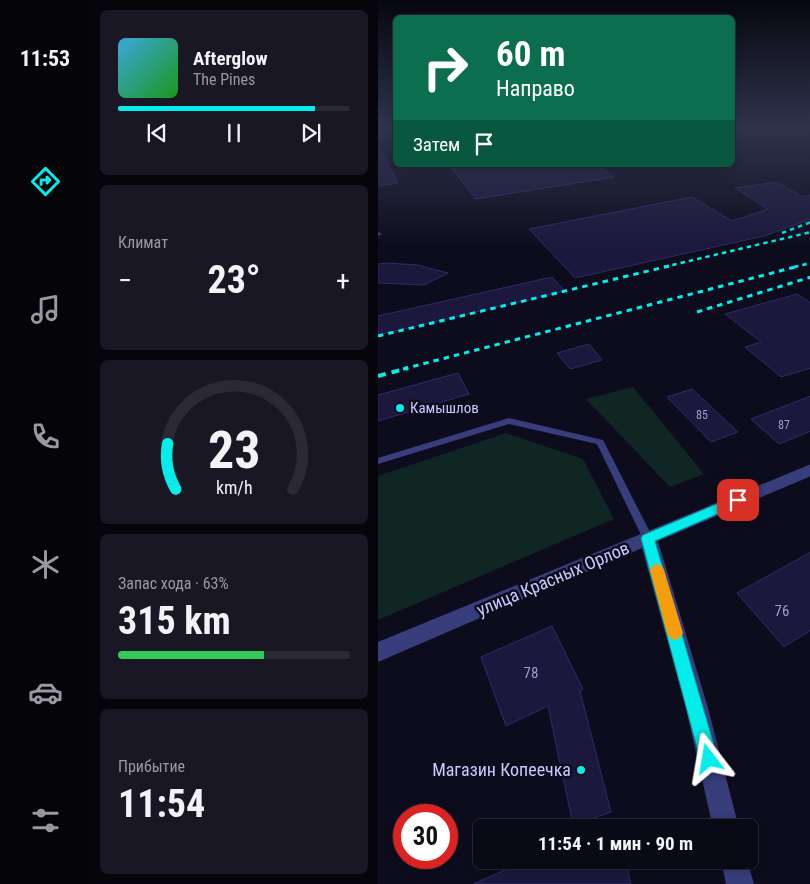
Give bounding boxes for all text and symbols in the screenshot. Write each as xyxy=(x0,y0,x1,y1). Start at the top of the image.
text: 60 m xyxy=(496,34,565,75)
icon: right xyxy=(413,35,478,100)
text: 11:53 xyxy=(20,46,70,71)
text: Afterglow xyxy=(193,47,267,70)
text: The Pines xyxy=(193,70,255,89)
text: Направо xyxy=(496,76,575,101)
icon: previous xyxy=(143,119,171,147)
icon: pause xyxy=(220,119,248,147)
icon: next xyxy=(297,119,325,147)
icon: arrive xyxy=(470,130,498,158)
text: Затем xyxy=(413,133,460,156)
icon: directions xyxy=(28,164,63,199)
text: Климат xyxy=(118,233,168,252)
text: 23° xyxy=(207,258,261,302)
text: − xyxy=(118,264,132,297)
text: + xyxy=(336,264,350,297)
icon: music xyxy=(28,292,63,327)
place label: Камышлов xyxy=(410,399,479,417)
marker: Камышлов xyxy=(394,402,406,414)
house number: 85 xyxy=(696,408,708,422)
house number: 87 xyxy=(778,418,790,432)
icon: phone xyxy=(28,419,63,454)
text: 23 xyxy=(208,420,260,481)
text: km/h xyxy=(216,477,252,498)
pin xyxy=(717,479,759,521)
icon: arrive xyxy=(724,486,752,514)
street label: улица Красных Орлов xyxy=(473,537,632,620)
icon: climate xyxy=(28,547,63,582)
text: Запас хода · 63% xyxy=(118,574,229,593)
text: 315 km xyxy=(118,599,231,643)
house number: 76 xyxy=(775,602,789,620)
house number: 78 xyxy=(524,664,538,682)
icon: car xyxy=(28,675,63,710)
position arrow xyxy=(682,732,734,784)
text: Прибытие xyxy=(118,757,185,776)
place label: Магазин Копеечка xyxy=(432,759,571,780)
marker: Магазин Копеечка xyxy=(575,764,587,776)
text: 11:54 xyxy=(118,782,205,826)
icon: filters xyxy=(28,803,63,838)
speed limit sign: 30 xyxy=(393,804,458,869)
text: 11:54 · 1 мин · 90 m xyxy=(538,832,693,855)

